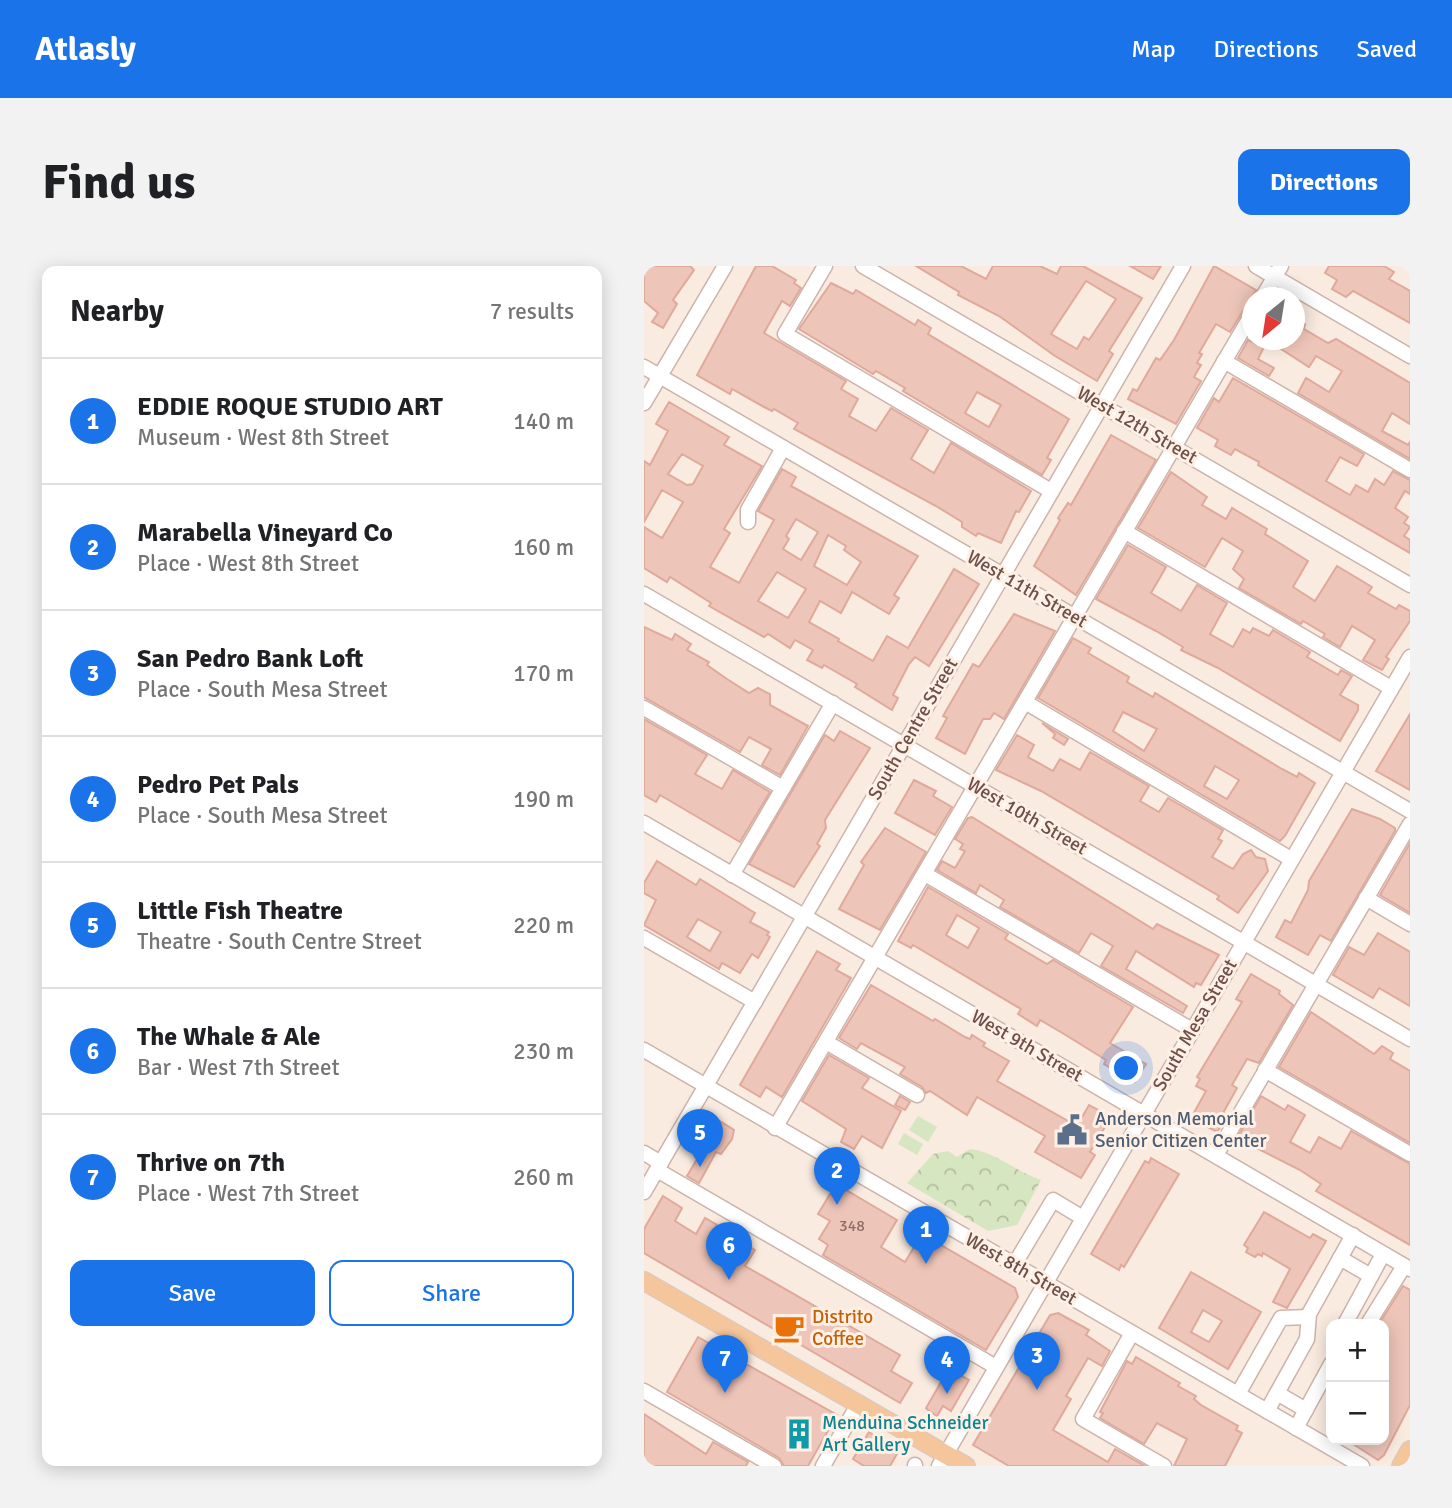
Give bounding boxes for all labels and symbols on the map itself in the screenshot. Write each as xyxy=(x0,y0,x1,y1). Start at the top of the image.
north arrow xyxy=(1242,287,1305,350)
street label: West 12th Street xyxy=(1072,381,1202,469)
street label: West 11th Street xyxy=(962,545,1092,633)
street label: South Centre Street xyxy=(863,654,963,804)
street label: West 10th Street xyxy=(962,772,1092,860)
street label: South Mesa Street xyxy=(1147,954,1243,1095)
street label: West 9th Street xyxy=(967,1004,1087,1088)
your location xyxy=(1109,1051,1143,1085)
place label: Anderson Memorial Senior Citizen Center xyxy=(1095,1107,1267,1153)
pin: 5 xyxy=(677,1109,723,1167)
public building icon: Anderson Memorial Senior Citizen Center xyxy=(1055,1113,1089,1147)
pin: 2 xyxy=(814,1147,860,1205)
pin: 1 xyxy=(903,1206,949,1264)
house number: 348 xyxy=(839,1216,865,1236)
pin: 6 xyxy=(706,1222,752,1280)
street label: West 8th Street xyxy=(961,1227,1081,1311)
place label: Distrito Coffee xyxy=(812,1305,873,1351)
cafe icon: Distrito Coffee xyxy=(772,1311,806,1345)
pin: 3 xyxy=(1014,1332,1060,1390)
pin: 7 xyxy=(702,1335,748,1393)
pin: 4 xyxy=(924,1336,970,1394)
place label: Menduina Schneider Art Gallery xyxy=(822,1411,988,1457)
building icon: Menduina Schneider Art Gallery xyxy=(782,1417,816,1451)

